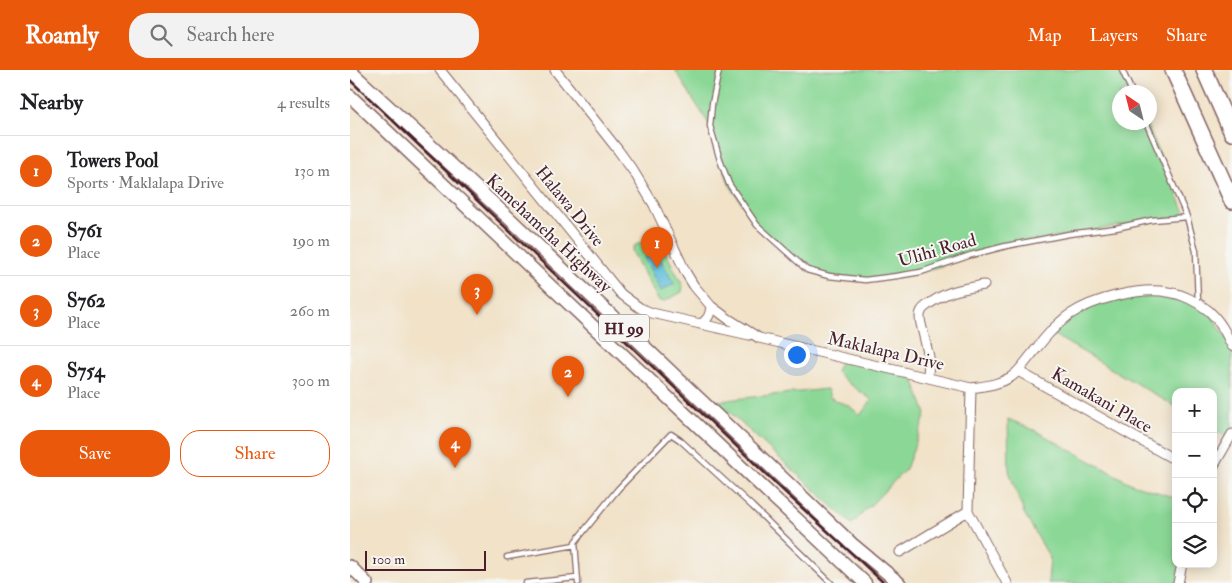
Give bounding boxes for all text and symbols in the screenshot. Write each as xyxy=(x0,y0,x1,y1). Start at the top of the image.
search box xyxy=(129,13,479,58)
text: Roamly xyxy=(25,20,99,51)
icon: search xyxy=(147,21,175,49)
text: Search here xyxy=(187,23,274,47)
text: Map xyxy=(1028,24,1062,47)
text: Layers xyxy=(1090,24,1138,47)
text: Share xyxy=(1166,24,1207,47)
north arrow xyxy=(1112,85,1157,130)
text: Nearby xyxy=(20,89,83,116)
text: 4 results xyxy=(277,93,330,113)
text: Towers Pool xyxy=(67,149,158,173)
text: 1 xyxy=(33,161,39,181)
text: 130 m xyxy=(294,161,330,181)
street label: Halawa Drive xyxy=(530,161,610,252)
street label: Kamehameha Highway xyxy=(481,169,617,298)
text: Sports · Maklalapa Drive xyxy=(67,173,224,193)
text: S761 xyxy=(67,219,103,243)
pin: 1 xyxy=(641,227,673,268)
street label: Ulihi Road xyxy=(895,228,979,273)
text: 2 xyxy=(32,231,40,251)
text: 190 m xyxy=(292,231,330,251)
text: Place xyxy=(67,243,100,263)
pin: 3 xyxy=(461,274,493,315)
text: S762 xyxy=(67,289,106,313)
text: 3 xyxy=(33,301,39,321)
text: 260 m xyxy=(290,301,330,321)
text: Place xyxy=(67,313,100,333)
road number: HI 99 xyxy=(599,314,649,342)
street label: Maklalapa Drive xyxy=(825,327,947,376)
your location xyxy=(784,342,810,368)
pin: 2 xyxy=(552,356,584,397)
text: S754 xyxy=(67,359,104,383)
street label: Kamakani Place xyxy=(1047,362,1157,439)
text: 4 xyxy=(32,371,40,391)
text: 300 m xyxy=(292,371,330,391)
text: Place xyxy=(67,383,100,403)
map controls xyxy=(1172,388,1217,568)
button: + xyxy=(1172,388,1217,433)
pin: 4 xyxy=(439,427,471,468)
button: Save xyxy=(20,430,170,477)
button: Share xyxy=(180,430,330,477)
button: − xyxy=(1172,433,1217,478)
button: locate xyxy=(1172,478,1217,523)
button: layers xyxy=(1172,523,1217,568)
scale bar xyxy=(365,548,486,571)
text: 100 m xyxy=(372,551,405,568)

